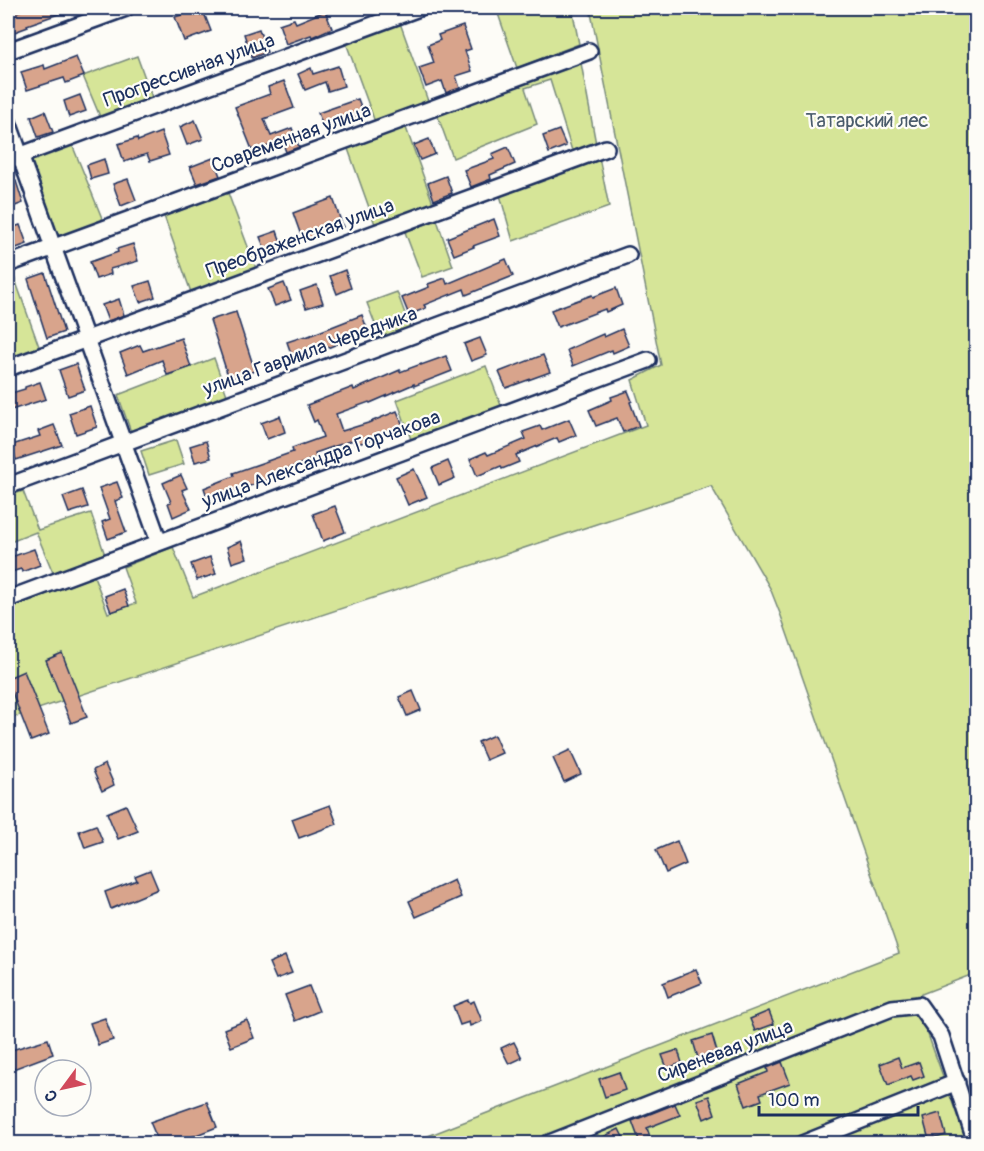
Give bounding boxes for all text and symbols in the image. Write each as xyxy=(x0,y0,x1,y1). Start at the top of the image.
street label: Прогрессивная улица xyxy=(100,27,278,113)
street label: Современная улица xyxy=(208,98,374,178)
park label: Татарский лес xyxy=(805,108,929,133)
street label: Преображенская улица xyxy=(203,192,397,284)
street label: улица Гавриила Чередника xyxy=(199,301,420,402)
street label: улица Александра Горчакова xyxy=(198,404,444,514)
street label: Сиреневая улица xyxy=(654,1014,796,1088)
north arrow xyxy=(33,1058,93,1118)
scale bar xyxy=(759,1079,918,1117)
text: С xyxy=(40,1086,62,1105)
text: 100 m xyxy=(768,1089,820,1112)

